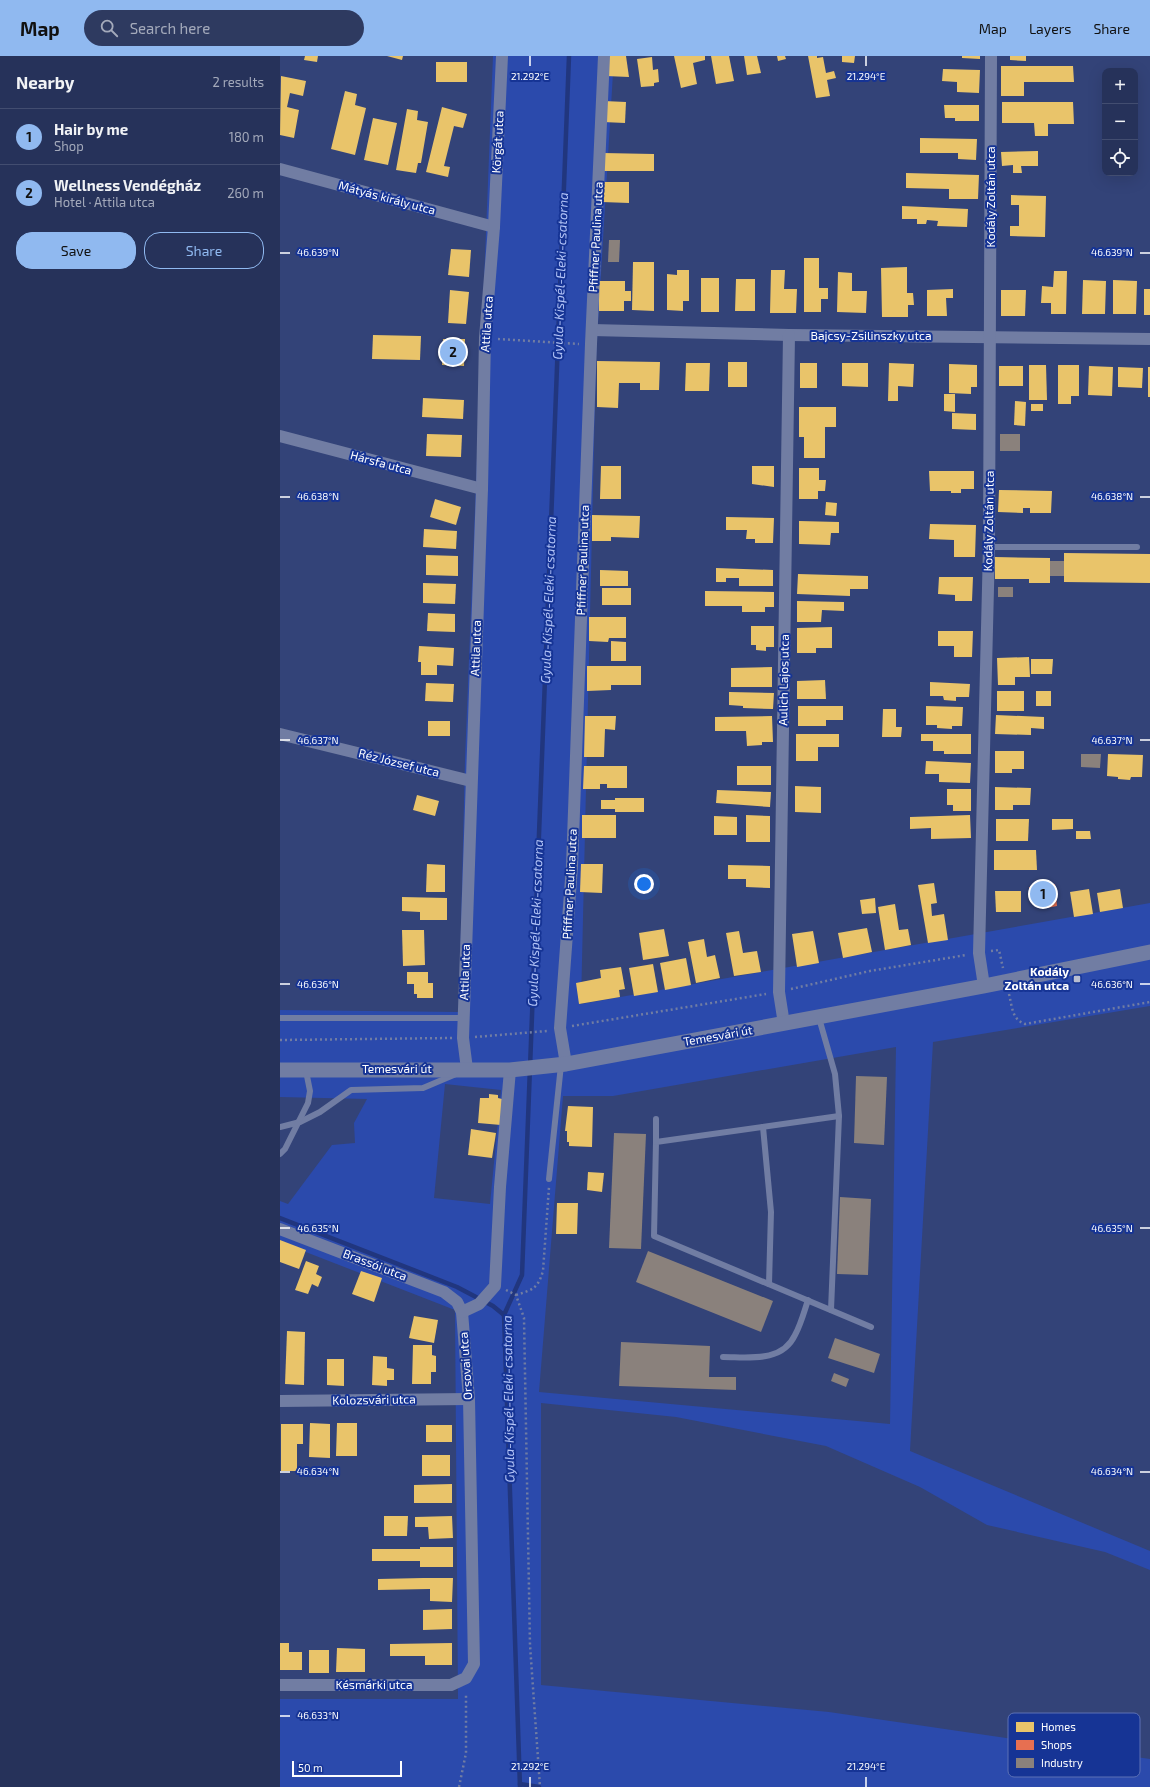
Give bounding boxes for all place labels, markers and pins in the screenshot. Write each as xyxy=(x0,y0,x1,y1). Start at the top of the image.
pin: 2 xyxy=(440,337,466,367)
pin: 1 xyxy=(1030,879,1056,909)
place label: Kodály Zoltán utca xyxy=(1005,964,1069,992)
marker: Kodály Zoltán utca xyxy=(1072,974,1082,984)

